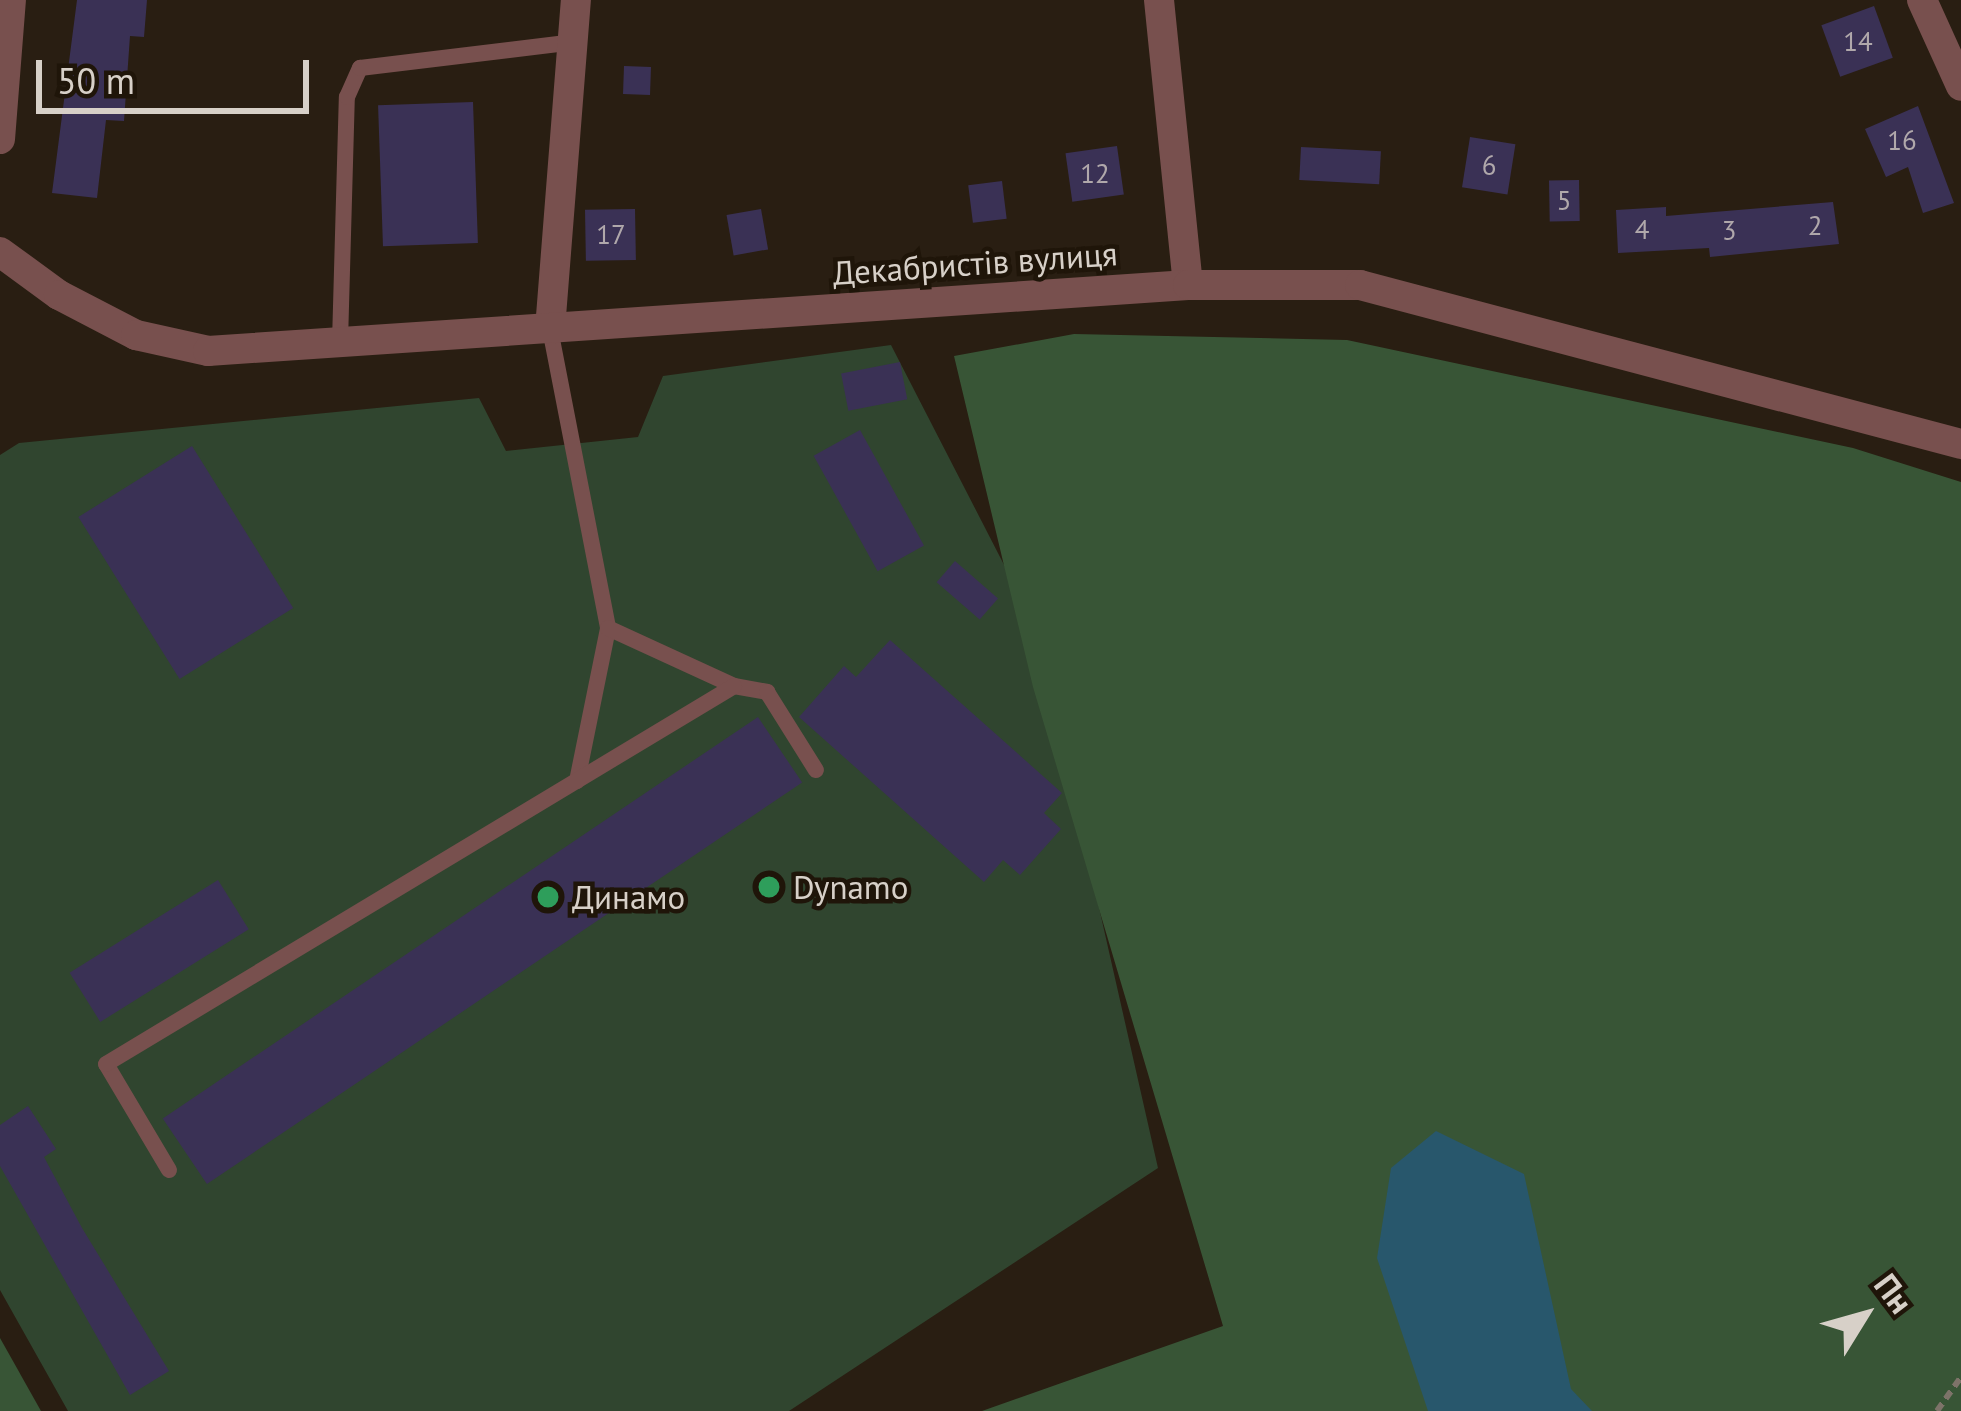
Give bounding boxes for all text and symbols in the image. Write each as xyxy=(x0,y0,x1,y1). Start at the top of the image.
house number: 14 xyxy=(1843,26,1873,58)
scale bar xyxy=(42,36,315,110)
text: 50 m xyxy=(57,57,135,104)
house number: 16 xyxy=(1887,125,1917,157)
house number: 6 xyxy=(1482,150,1496,182)
house number: 12 xyxy=(1080,158,1110,190)
house number: 5 xyxy=(1557,185,1571,217)
house number: 2 xyxy=(1808,210,1822,242)
house number: 4 xyxy=(1635,214,1649,246)
house number: 3 xyxy=(1722,215,1736,247)
house number: 17 xyxy=(596,219,626,251)
street label: Декабристів вулиця xyxy=(831,233,1119,293)
place label: Dynamo xyxy=(793,867,908,907)
marker: Dynamo xyxy=(756,874,782,900)
place label: Динамо xyxy=(572,877,685,917)
marker: Динамо xyxy=(535,884,561,910)
north arrow xyxy=(1805,1255,1925,1375)
text: Пн xyxy=(1865,1265,1923,1321)

